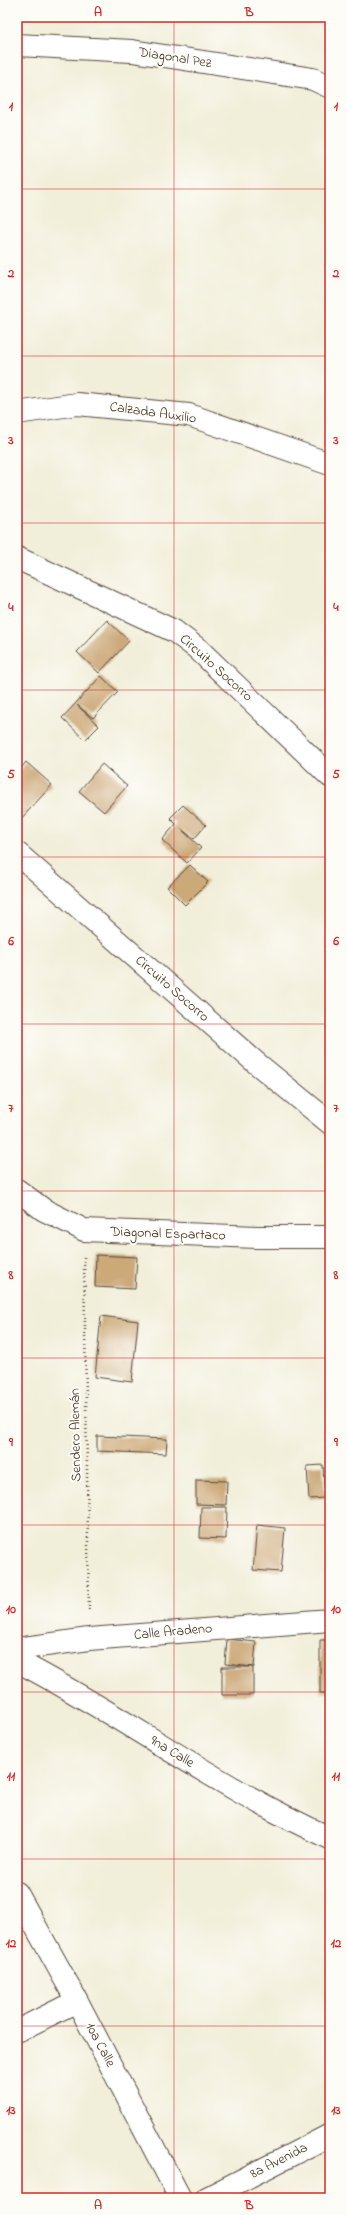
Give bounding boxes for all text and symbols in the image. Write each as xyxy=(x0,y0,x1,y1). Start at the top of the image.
text: A xyxy=(94,3,102,22)
text: B xyxy=(244,3,254,22)
street label: Diagonal Pez xyxy=(136,42,213,75)
text: 1 xyxy=(9,97,14,116)
text: 1 xyxy=(334,97,339,116)
text: 2 xyxy=(7,264,15,283)
text: 2 xyxy=(332,264,340,283)
street label: Calzada Auxilio xyxy=(108,397,198,429)
text: 3 xyxy=(7,431,14,450)
text: 3 xyxy=(332,431,339,450)
text: 4 xyxy=(7,598,14,617)
text: 4 xyxy=(332,598,339,617)
street label: Circuito Socorro xyxy=(175,629,257,707)
text: 5 xyxy=(7,765,15,784)
text: 5 xyxy=(332,765,340,784)
text: 6 xyxy=(7,932,14,951)
text: 6 xyxy=(332,932,339,951)
street label: Circuito Socorro xyxy=(130,951,214,1027)
text: 7 xyxy=(8,1099,14,1118)
text: 7 xyxy=(333,1099,339,1118)
street label: Diagonal Espartaco xyxy=(109,1221,226,1248)
text: 8 xyxy=(8,1266,14,1285)
text: 8 xyxy=(333,1266,339,1285)
street label: Sendero Alemán xyxy=(65,1388,87,1482)
text: 9 xyxy=(8,1433,14,1452)
text: 9 xyxy=(333,1433,339,1452)
text: 10 xyxy=(6,1600,16,1619)
text: 10 xyxy=(331,1600,341,1619)
street label: Calle Aradeno xyxy=(133,1618,213,1646)
street label: 9na Calle xyxy=(146,1731,199,1774)
text: 11 xyxy=(7,1767,16,1786)
text: 11 xyxy=(332,1767,341,1786)
text: 12 xyxy=(6,1934,17,1953)
text: 12 xyxy=(331,1934,342,1953)
street label: 10a Calle xyxy=(80,2019,121,2072)
text: 13 xyxy=(6,2101,16,2120)
text: 13 xyxy=(331,2101,341,2120)
street label: 8a Avenida xyxy=(247,2138,311,2184)
text: A xyxy=(94,2196,102,2215)
text: B xyxy=(244,2196,254,2215)

